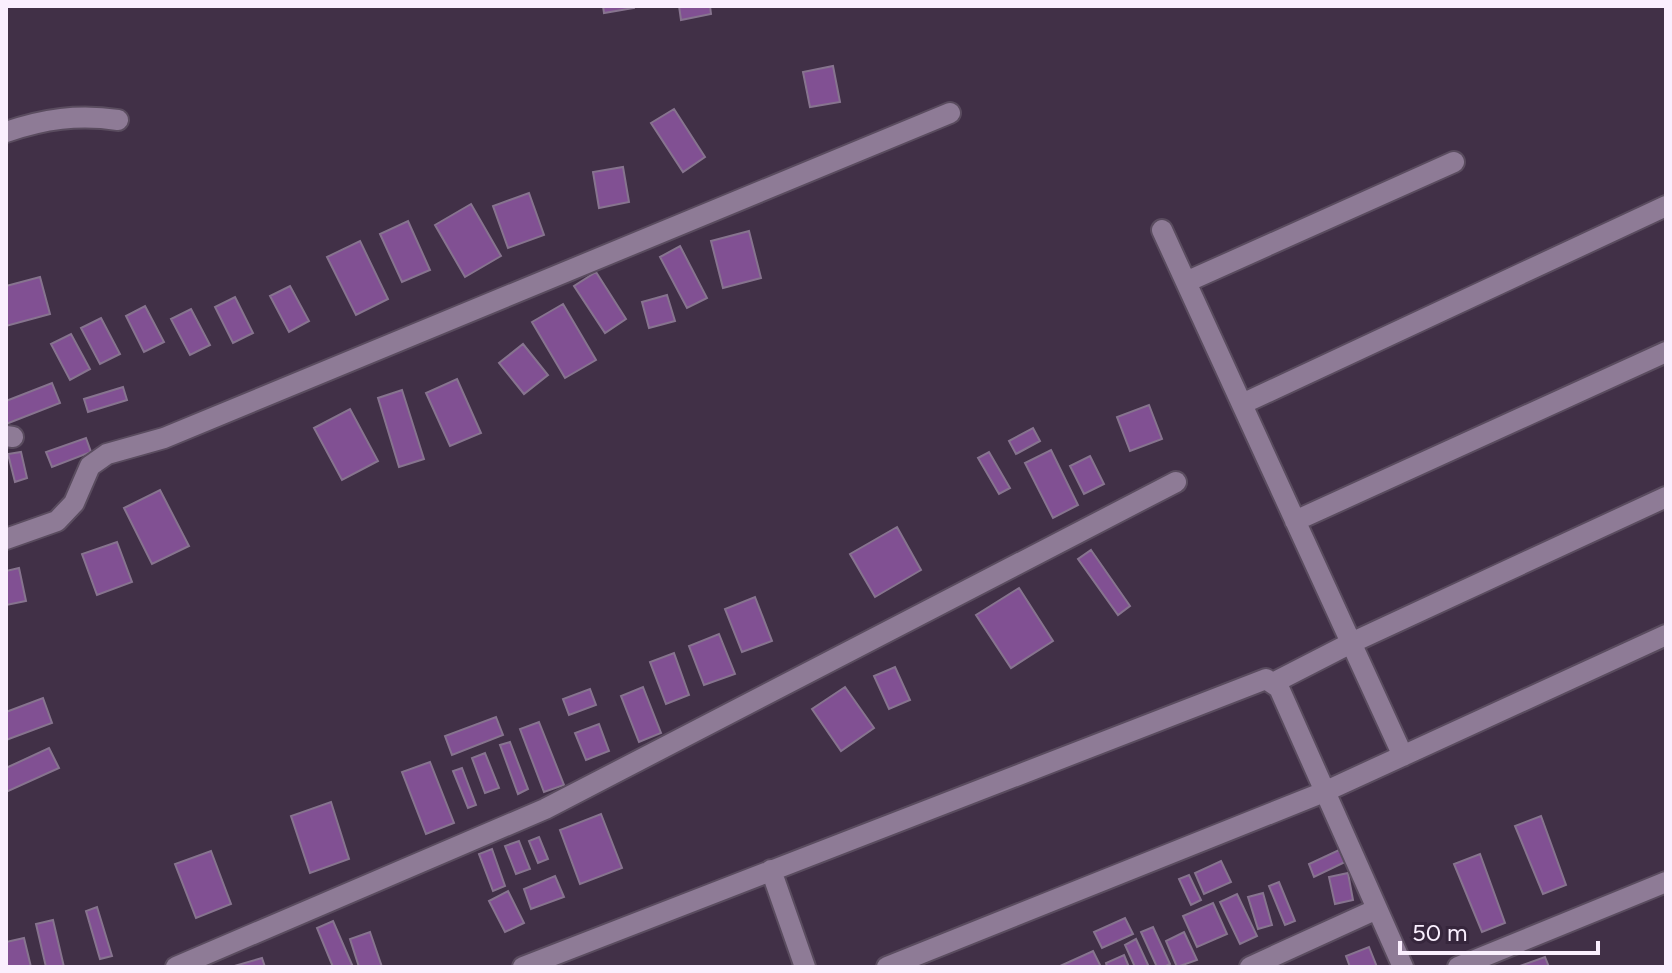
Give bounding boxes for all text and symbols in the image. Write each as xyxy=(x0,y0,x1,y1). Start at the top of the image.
scale bar xyxy=(1400,905,1598,955)
text: 50 m xyxy=(1412,918,1468,947)

